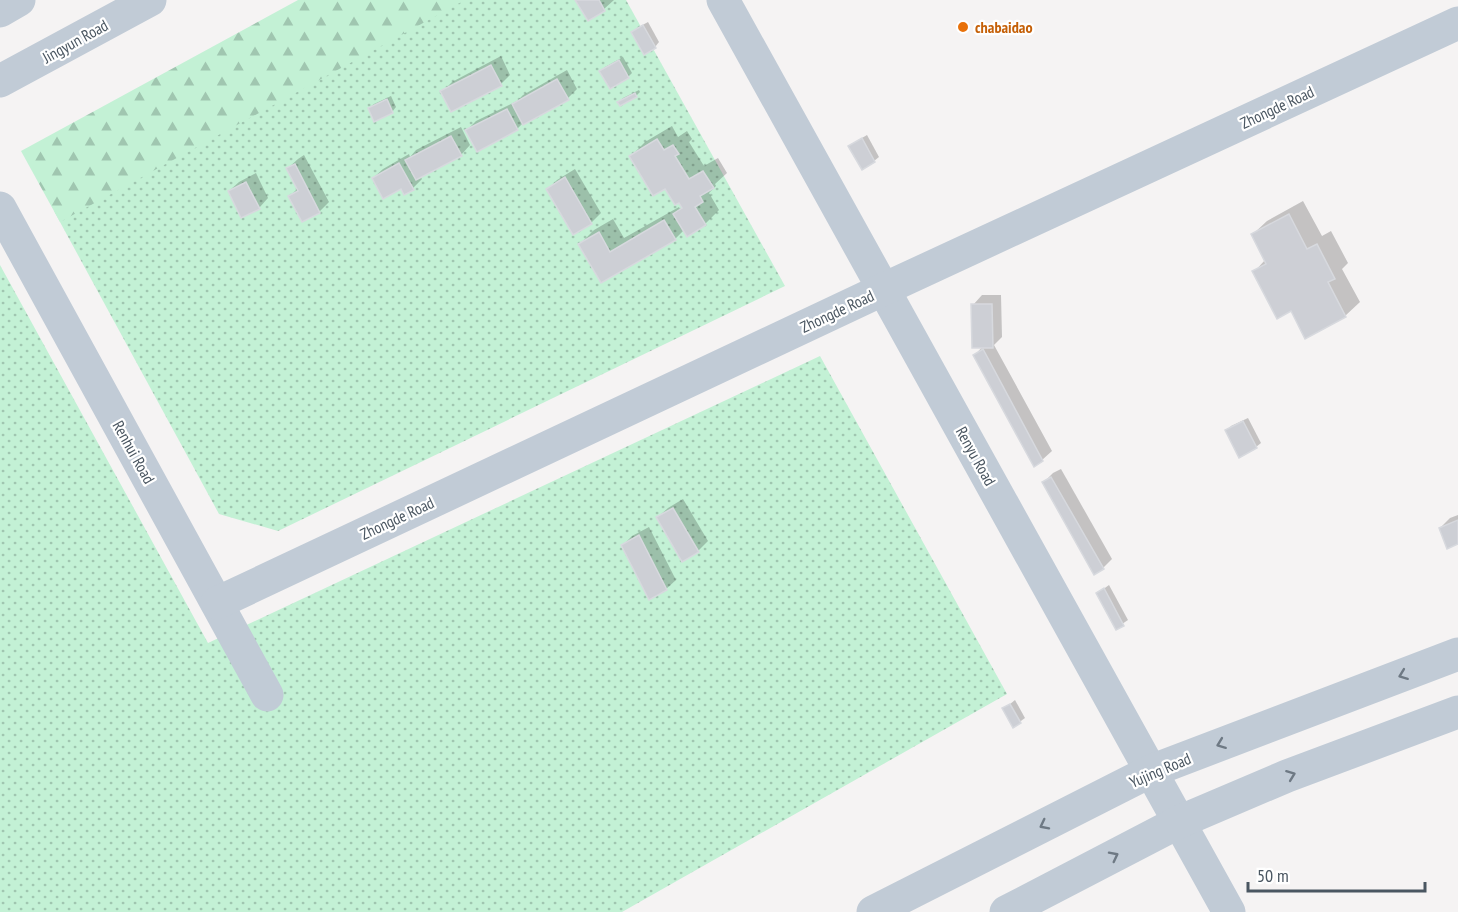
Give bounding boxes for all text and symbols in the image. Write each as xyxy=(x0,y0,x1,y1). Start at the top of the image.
street label: Jingyun Road xyxy=(38,15,111,68)
place label: chabaidao xyxy=(975,17,1033,37)
marker: chabaidao xyxy=(956,20,970,34)
street label: Zhongde Road xyxy=(1237,81,1317,133)
street label: Zhongde Road xyxy=(797,285,877,337)
street label: Renhui Road xyxy=(109,417,159,487)
street label: Renyu Road xyxy=(952,423,1000,489)
street label: Zhongde Road xyxy=(357,492,437,544)
one-way arrow xyxy=(1399,667,1409,680)
one-way arrow xyxy=(1217,737,1227,750)
street label: Yujing Road xyxy=(1126,748,1194,792)
one-way arrow xyxy=(1285,770,1296,782)
one-way arrow xyxy=(1040,818,1051,830)
one-way arrow xyxy=(1108,852,1118,863)
scale bar xyxy=(1248,855,1425,893)
text: 50 m xyxy=(1257,864,1289,887)

